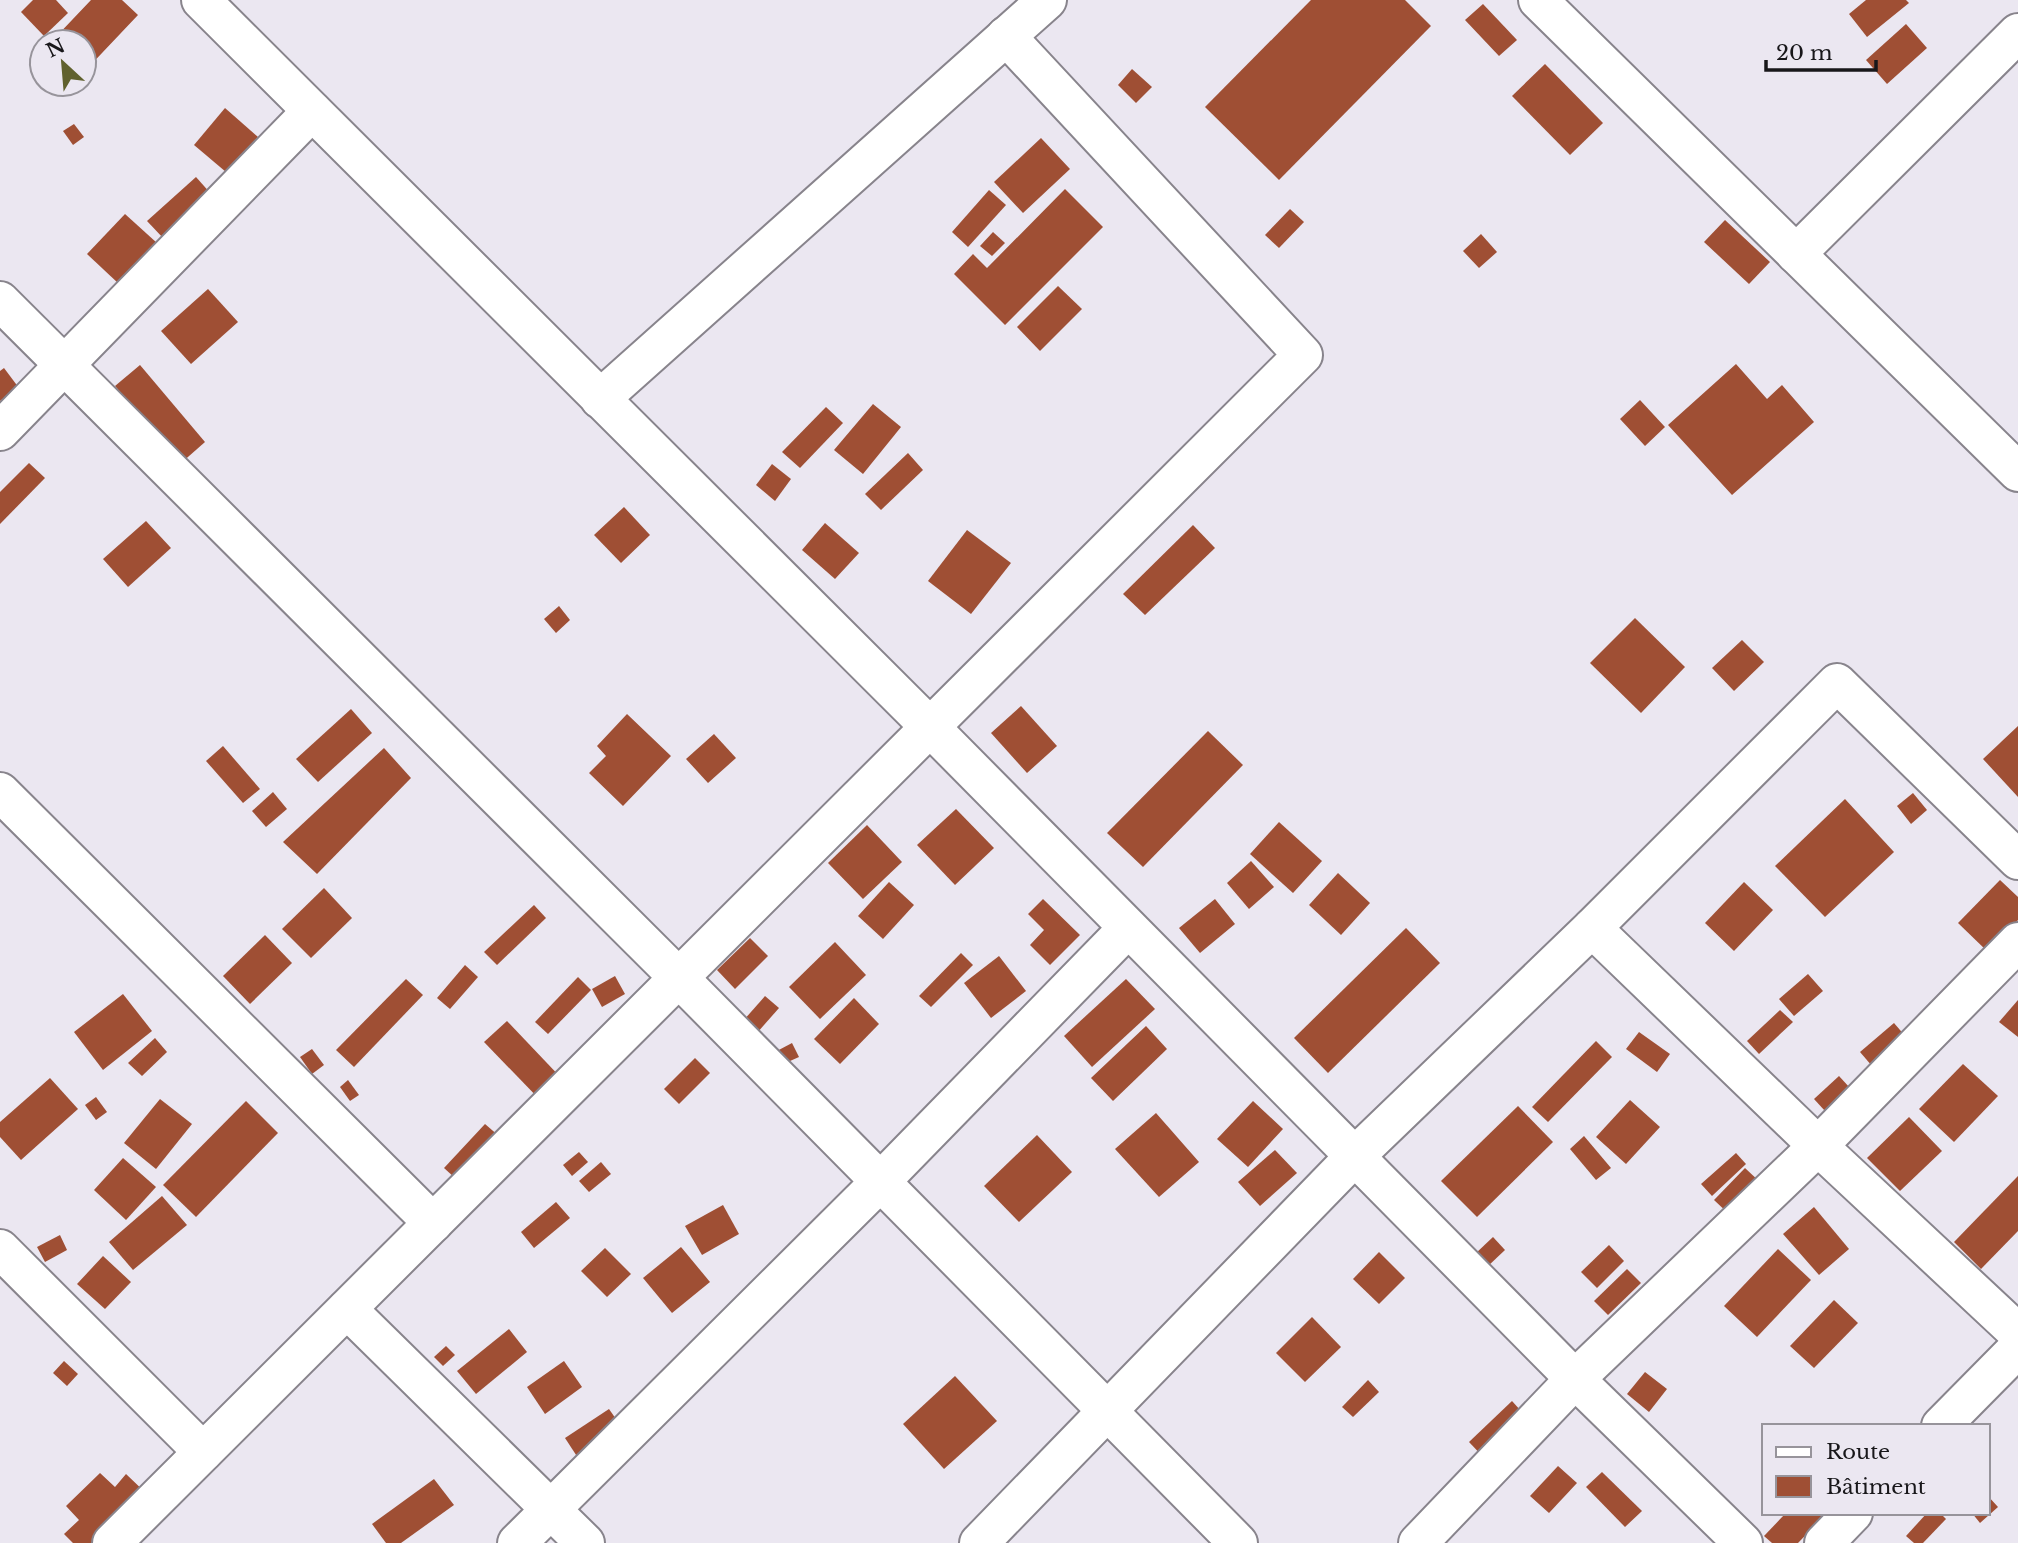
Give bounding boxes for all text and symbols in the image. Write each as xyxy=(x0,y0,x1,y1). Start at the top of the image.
north arrow xyxy=(28,28,98,98)
scale bar xyxy=(1766,28,1876,72)
text: N xyxy=(43,34,69,62)
text: 20 m xyxy=(1776,40,1833,66)
legend xyxy=(1762,1424,1990,1515)
text: Route xyxy=(1826,1439,1890,1465)
text: Bâtiment xyxy=(1826,1474,1926,1500)

